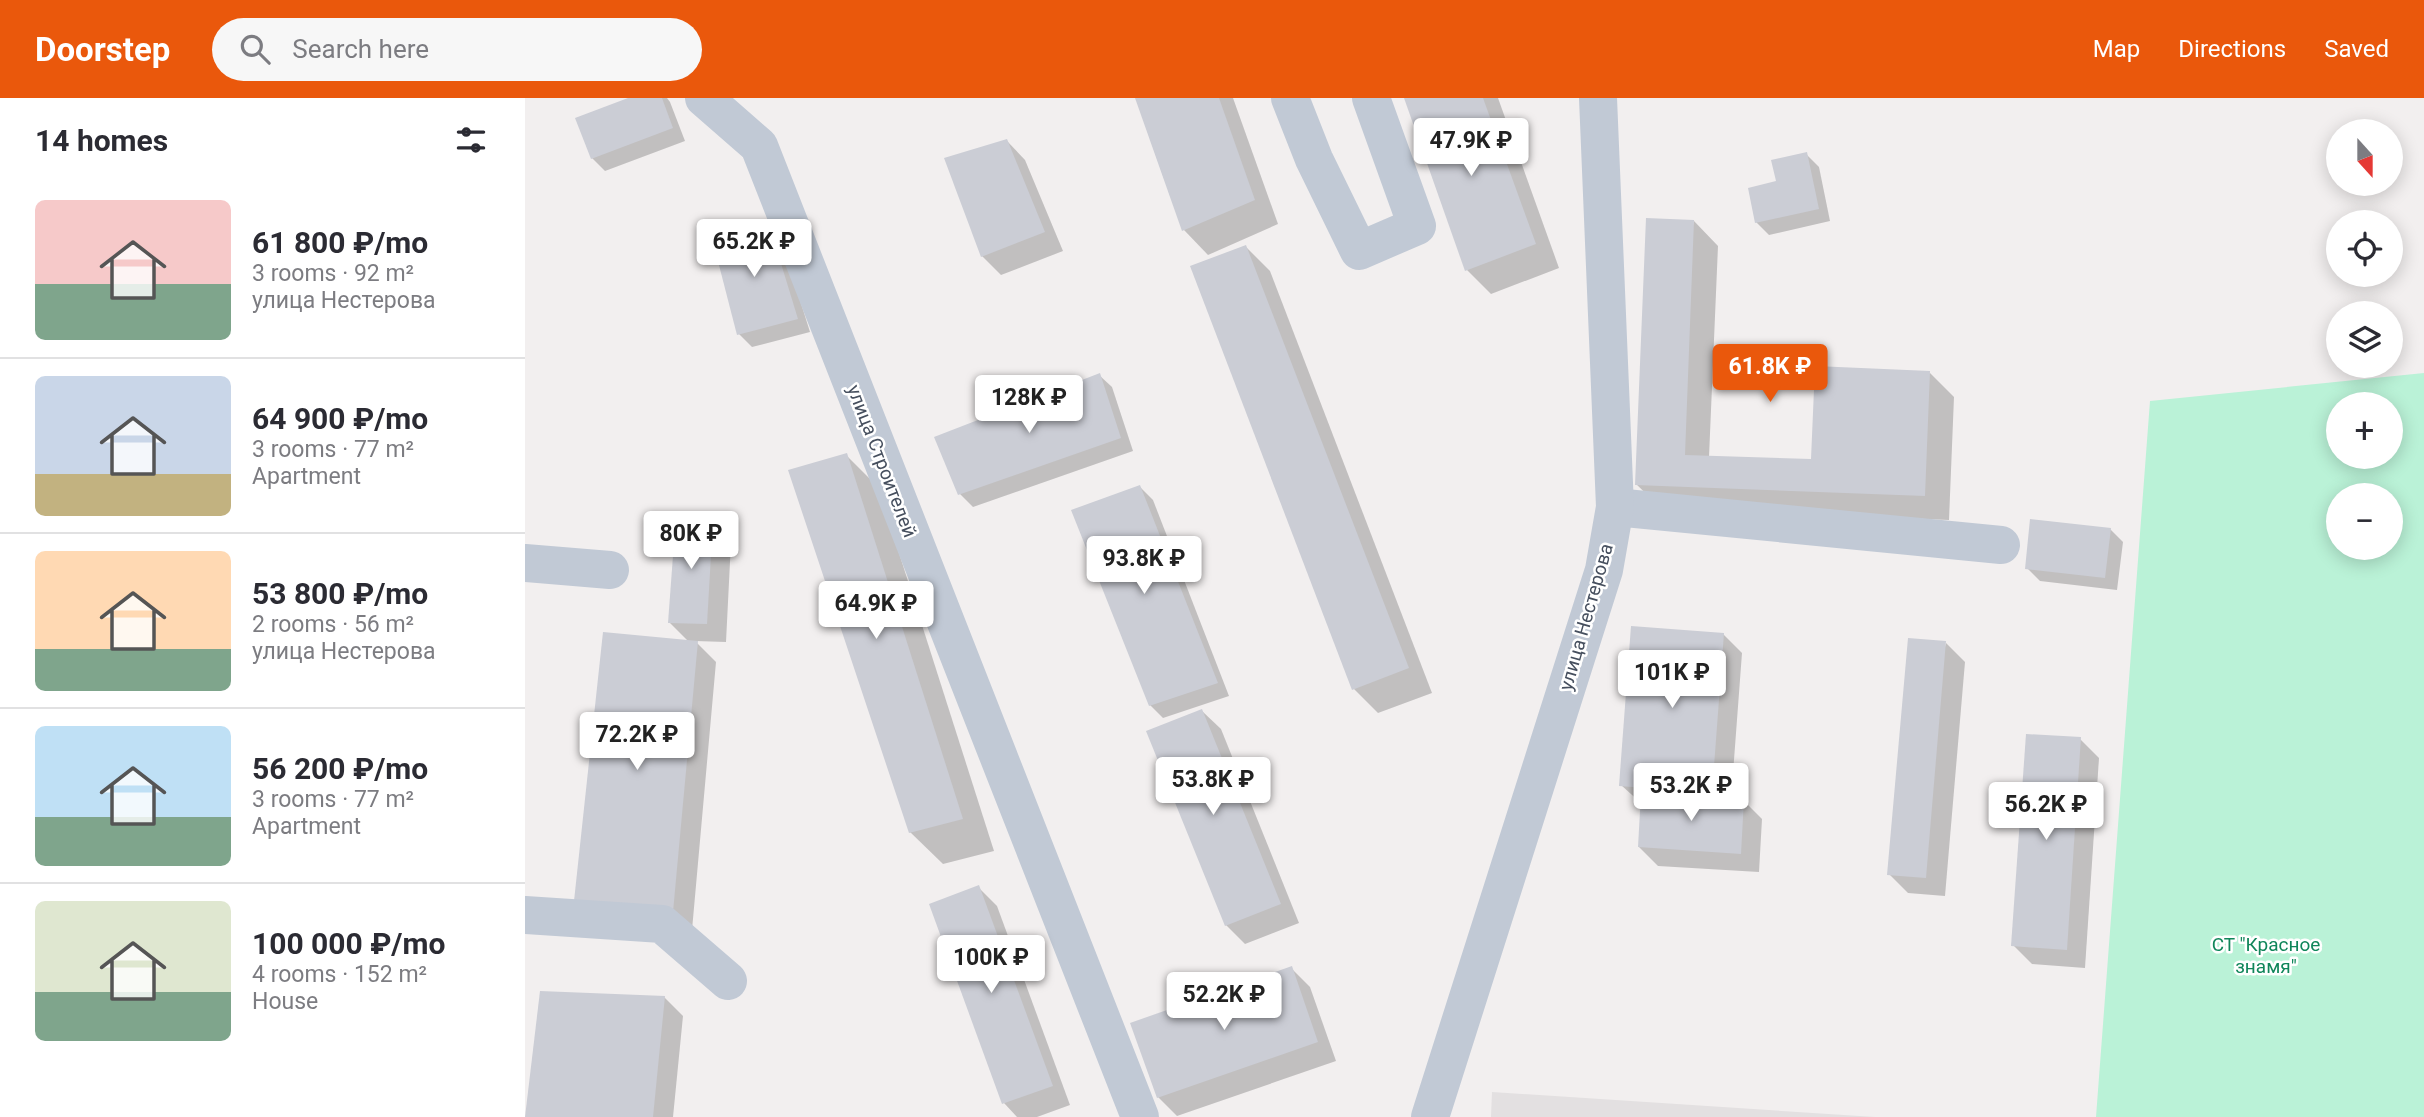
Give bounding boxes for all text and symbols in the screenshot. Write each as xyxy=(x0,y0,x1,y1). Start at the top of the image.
search box xyxy=(212,18,702,81)
text: Doorstep xyxy=(35,30,170,69)
icon: search xyxy=(236,30,274,68)
text: Search here xyxy=(292,34,429,64)
text: Map xyxy=(2093,35,2140,63)
text: Directions xyxy=(2178,35,2286,63)
text: Saved xyxy=(2324,35,2389,63)
pin: 47.9K ₽ xyxy=(1406,118,1536,178)
north arrow xyxy=(2326,119,2403,196)
map controls xyxy=(2326,119,2403,560)
icon: filters xyxy=(452,121,490,159)
text: 14 homes xyxy=(35,123,168,158)
text: 47.9K ₽ xyxy=(1430,127,1512,154)
button: locate xyxy=(2326,210,2403,287)
pin: 65.2K ₽ xyxy=(689,220,819,279)
text: 61 800 ₽/mo xyxy=(252,225,428,260)
icon: home xyxy=(91,228,175,312)
text: 65.2K ₽ xyxy=(713,228,795,255)
text: 3 rooms · 92 m² xyxy=(252,260,414,287)
text: улица Нестерова xyxy=(252,287,436,314)
button: layers xyxy=(2326,301,2403,378)
pin: 61.8K ₽ xyxy=(1705,344,1835,404)
text: 61.8K ₽ xyxy=(1729,353,1811,380)
pin: 128K ₽ xyxy=(972,376,1086,435)
street label: улица Строителей xyxy=(842,382,922,540)
text: 128K ₽ xyxy=(991,384,1067,411)
button: + xyxy=(2326,392,2403,469)
text: 64 900 ₽/mo xyxy=(252,401,428,436)
icon: home xyxy=(91,404,175,488)
text: 3 rooms · 77 m² xyxy=(252,436,414,463)
text: Apartment xyxy=(252,463,361,490)
button: − xyxy=(2326,483,2403,560)
pin: 80K ₽ xyxy=(642,512,740,571)
text: 80K ₽ xyxy=(660,520,722,547)
pin: 93.8K ₽ xyxy=(1079,536,1209,596)
street label: улица Нестерова xyxy=(1554,541,1618,693)
text: 93.8K ₽ xyxy=(1103,545,1185,572)
text: 53 800 ₽/mo xyxy=(252,576,428,611)
icon: home xyxy=(91,579,175,663)
pin: 64.9K ₽ xyxy=(811,582,941,641)
text: 64.9K ₽ xyxy=(835,590,917,617)
text: 2 rooms · 56 m² xyxy=(252,611,414,638)
text: улица Нестерова xyxy=(252,638,436,665)
pin: 101K ₽ xyxy=(1615,650,1729,710)
text: 101K ₽ xyxy=(1634,659,1710,686)
pin: 72.2K ₽ xyxy=(572,712,702,772)
text: 72.2K ₽ xyxy=(596,721,678,748)
text: 56 200 ₽/mo xyxy=(252,751,428,786)
icon: home xyxy=(91,754,175,838)
pin: 53.8K ₽ xyxy=(1148,758,1278,817)
pin: 53.2K ₽ xyxy=(1626,764,1756,823)
text: 53.8K ₽ xyxy=(1172,766,1254,793)
text: 53.2K ₽ xyxy=(1650,772,1732,799)
pin: 56.2K ₽ xyxy=(1981,782,2111,842)
text: 3 rooms · 77 m² xyxy=(252,786,414,813)
text: 56.2K ₽ xyxy=(2005,791,2087,818)
text: Apartment xyxy=(252,813,361,840)
text: 100 000 ₽/mo xyxy=(252,926,445,961)
icon: home xyxy=(91,929,175,1013)
park label: СТ "Красное знамя" xyxy=(2212,933,2320,978)
pin: 100K ₽ xyxy=(934,936,1048,995)
text: 100K ₽ xyxy=(953,944,1029,971)
text: 4 rooms · 152 m² xyxy=(252,961,427,988)
pin: 52.2K ₽ xyxy=(1159,972,1289,1032)
text: 52.2K ₽ xyxy=(1183,981,1265,1008)
text: House xyxy=(252,988,318,1015)

